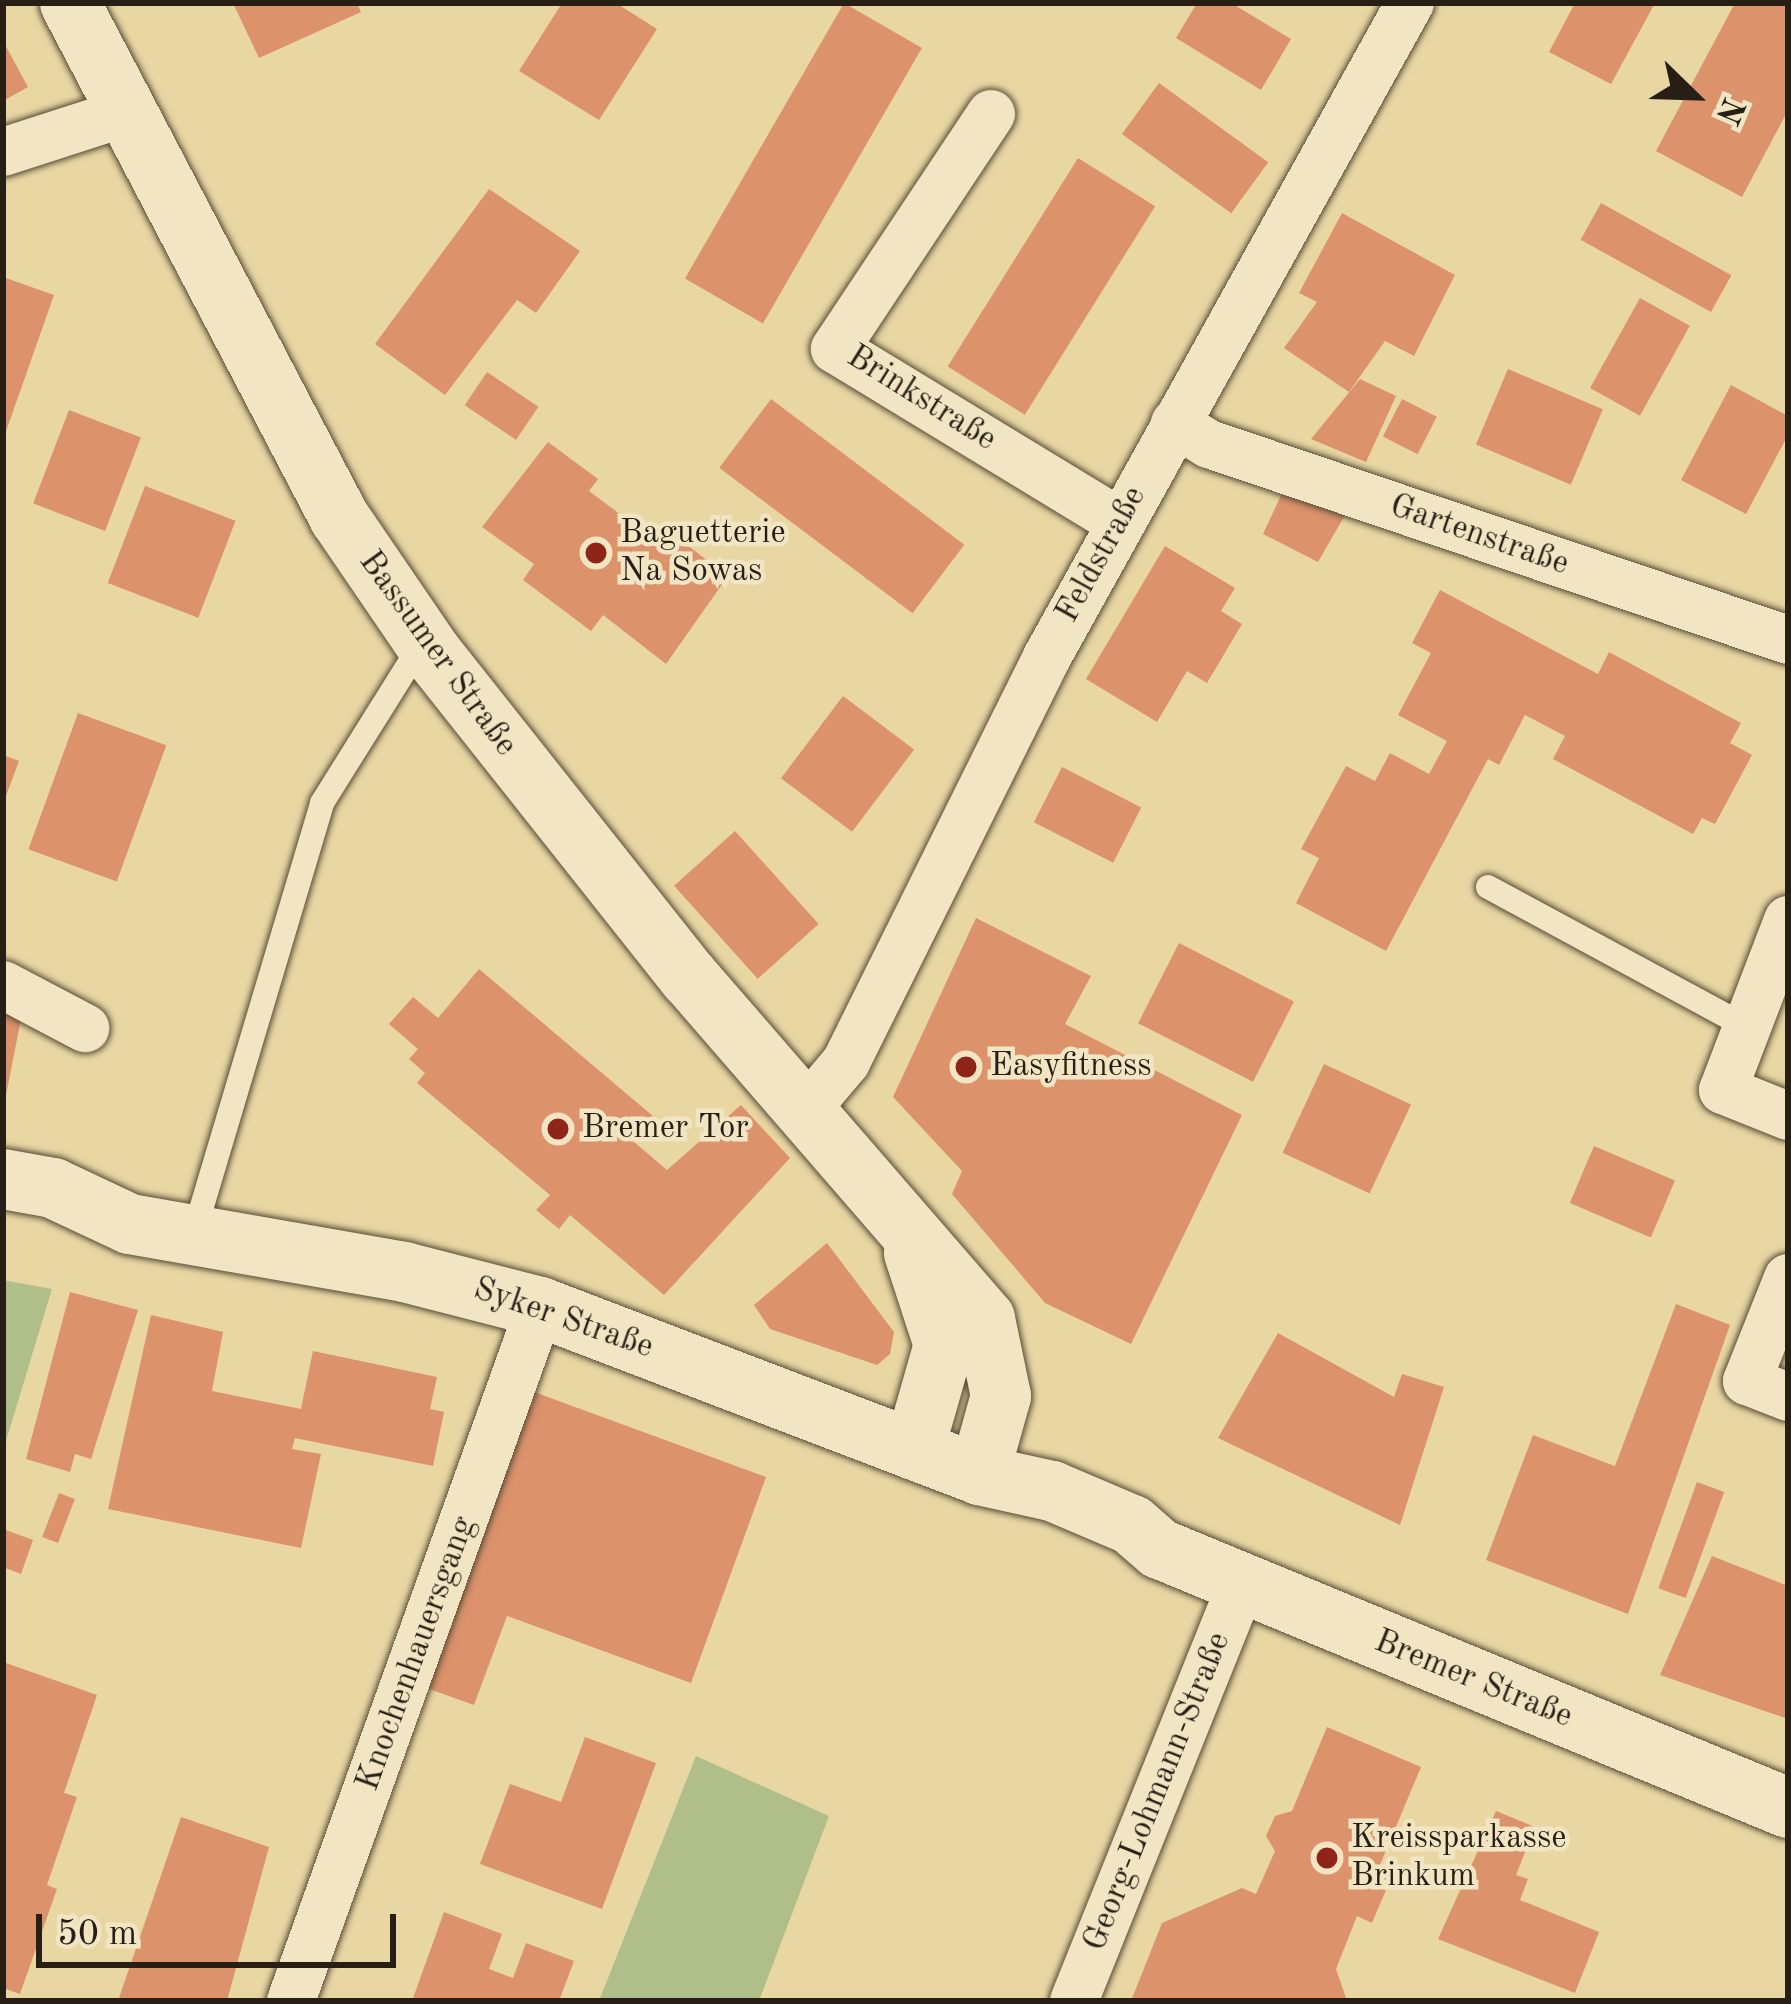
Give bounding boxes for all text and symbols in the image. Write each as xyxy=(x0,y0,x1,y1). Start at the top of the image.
north arrow xyxy=(1635,36,1755,156)
text: N xyxy=(1708,92,1749,128)
street label: Brinkstraße xyxy=(839,338,1003,460)
street label: Feldstraße xyxy=(1048,480,1156,630)
street label: Gartenstraße xyxy=(1384,487,1574,585)
place label: Baguetterie Na Sowas xyxy=(620,514,786,592)
marker: Baguetterie Na Sowas xyxy=(583,540,609,566)
street label: Bassumer Straße xyxy=(349,544,525,764)
place label: Easyfitness xyxy=(990,1047,1152,1087)
marker: Easyfitness xyxy=(953,1054,979,1080)
place label: Bremer Tor xyxy=(582,1109,749,1149)
marker: Bremer Tor xyxy=(545,1116,571,1142)
street label: Syker Straße xyxy=(468,1270,658,1368)
street label: Knochenhauersgang xyxy=(349,1511,485,1797)
street label: Bremer Straße xyxy=(1368,1622,1578,1738)
street label: Georg-Lohmann-Straße xyxy=(1076,1627,1240,1957)
place label: Kreissparkasse Brinkum xyxy=(1351,1819,1566,1897)
marker: Kreissparkasse Brinkum xyxy=(1314,1845,1340,1871)
scale bar xyxy=(42,1890,402,1964)
text: 50 m xyxy=(57,1917,137,1953)

